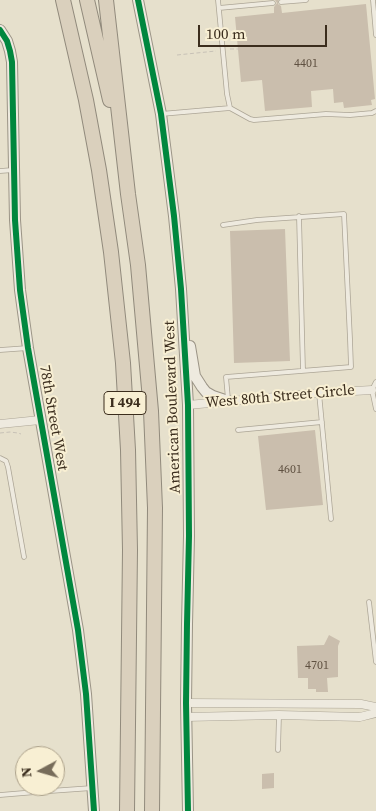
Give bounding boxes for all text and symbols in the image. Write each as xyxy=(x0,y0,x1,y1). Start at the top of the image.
scale bar xyxy=(201,15,330,47)
text: 100 m xyxy=(206,23,246,44)
house number: 4401 xyxy=(294,57,318,71)
street label: American Boulevard West xyxy=(161,320,185,494)
street label: 78th Street West xyxy=(35,364,71,472)
street label: West 80th Street Circle xyxy=(205,381,355,413)
road number: I 494 xyxy=(104,392,146,414)
house number: 4601 xyxy=(278,463,302,477)
house number: 4701 xyxy=(305,659,329,673)
north arrow xyxy=(15,746,65,796)
text: N xyxy=(16,766,37,779)

